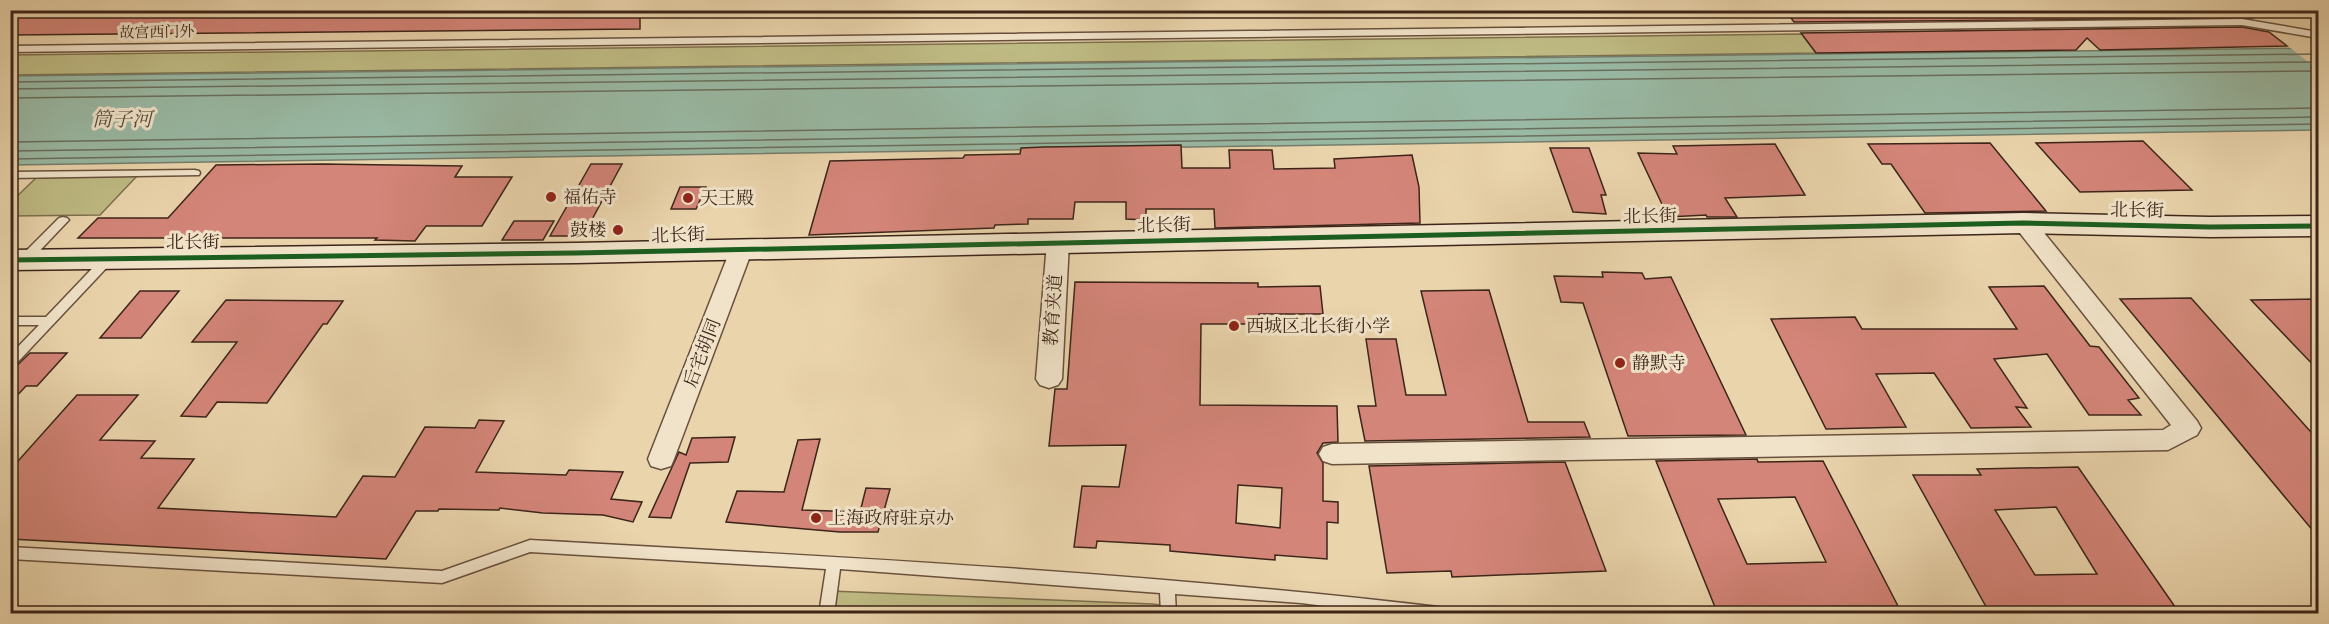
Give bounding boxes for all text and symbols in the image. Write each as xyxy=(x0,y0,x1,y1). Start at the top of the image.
street label: 故宫西门外 xyxy=(119,21,195,42)
water label: 筒子河 xyxy=(92,107,155,131)
place label: 福佑寺 xyxy=(563,186,617,208)
place label: 天王殿 xyxy=(700,187,754,209)
marker: 福佑寺 xyxy=(544,190,558,204)
marker: 天王殿 xyxy=(681,191,695,205)
street label: 北长街 xyxy=(2110,199,2164,221)
street label: 北长街 xyxy=(1623,205,1677,227)
street label: 北长街 xyxy=(1137,214,1191,236)
place label: 鼓楼 xyxy=(570,219,606,241)
marker: 鼓楼 xyxy=(611,223,625,237)
street label: 北长街 xyxy=(651,223,705,247)
street label: 北长街 xyxy=(166,231,220,253)
street label: 教育夹道 xyxy=(1040,273,1066,347)
street label: 后宅胡同 xyxy=(679,315,725,391)
place label: 西城区北长街小学 xyxy=(1246,315,1390,337)
marker: 西城区北长街小学 xyxy=(1227,319,1241,333)
place label: 静默寺 xyxy=(1632,352,1686,374)
marker: 静默寺 xyxy=(1613,356,1627,370)
place label: 上海政府驻京办 xyxy=(828,507,954,529)
marker: 上海政府驻京办 xyxy=(809,511,823,525)

